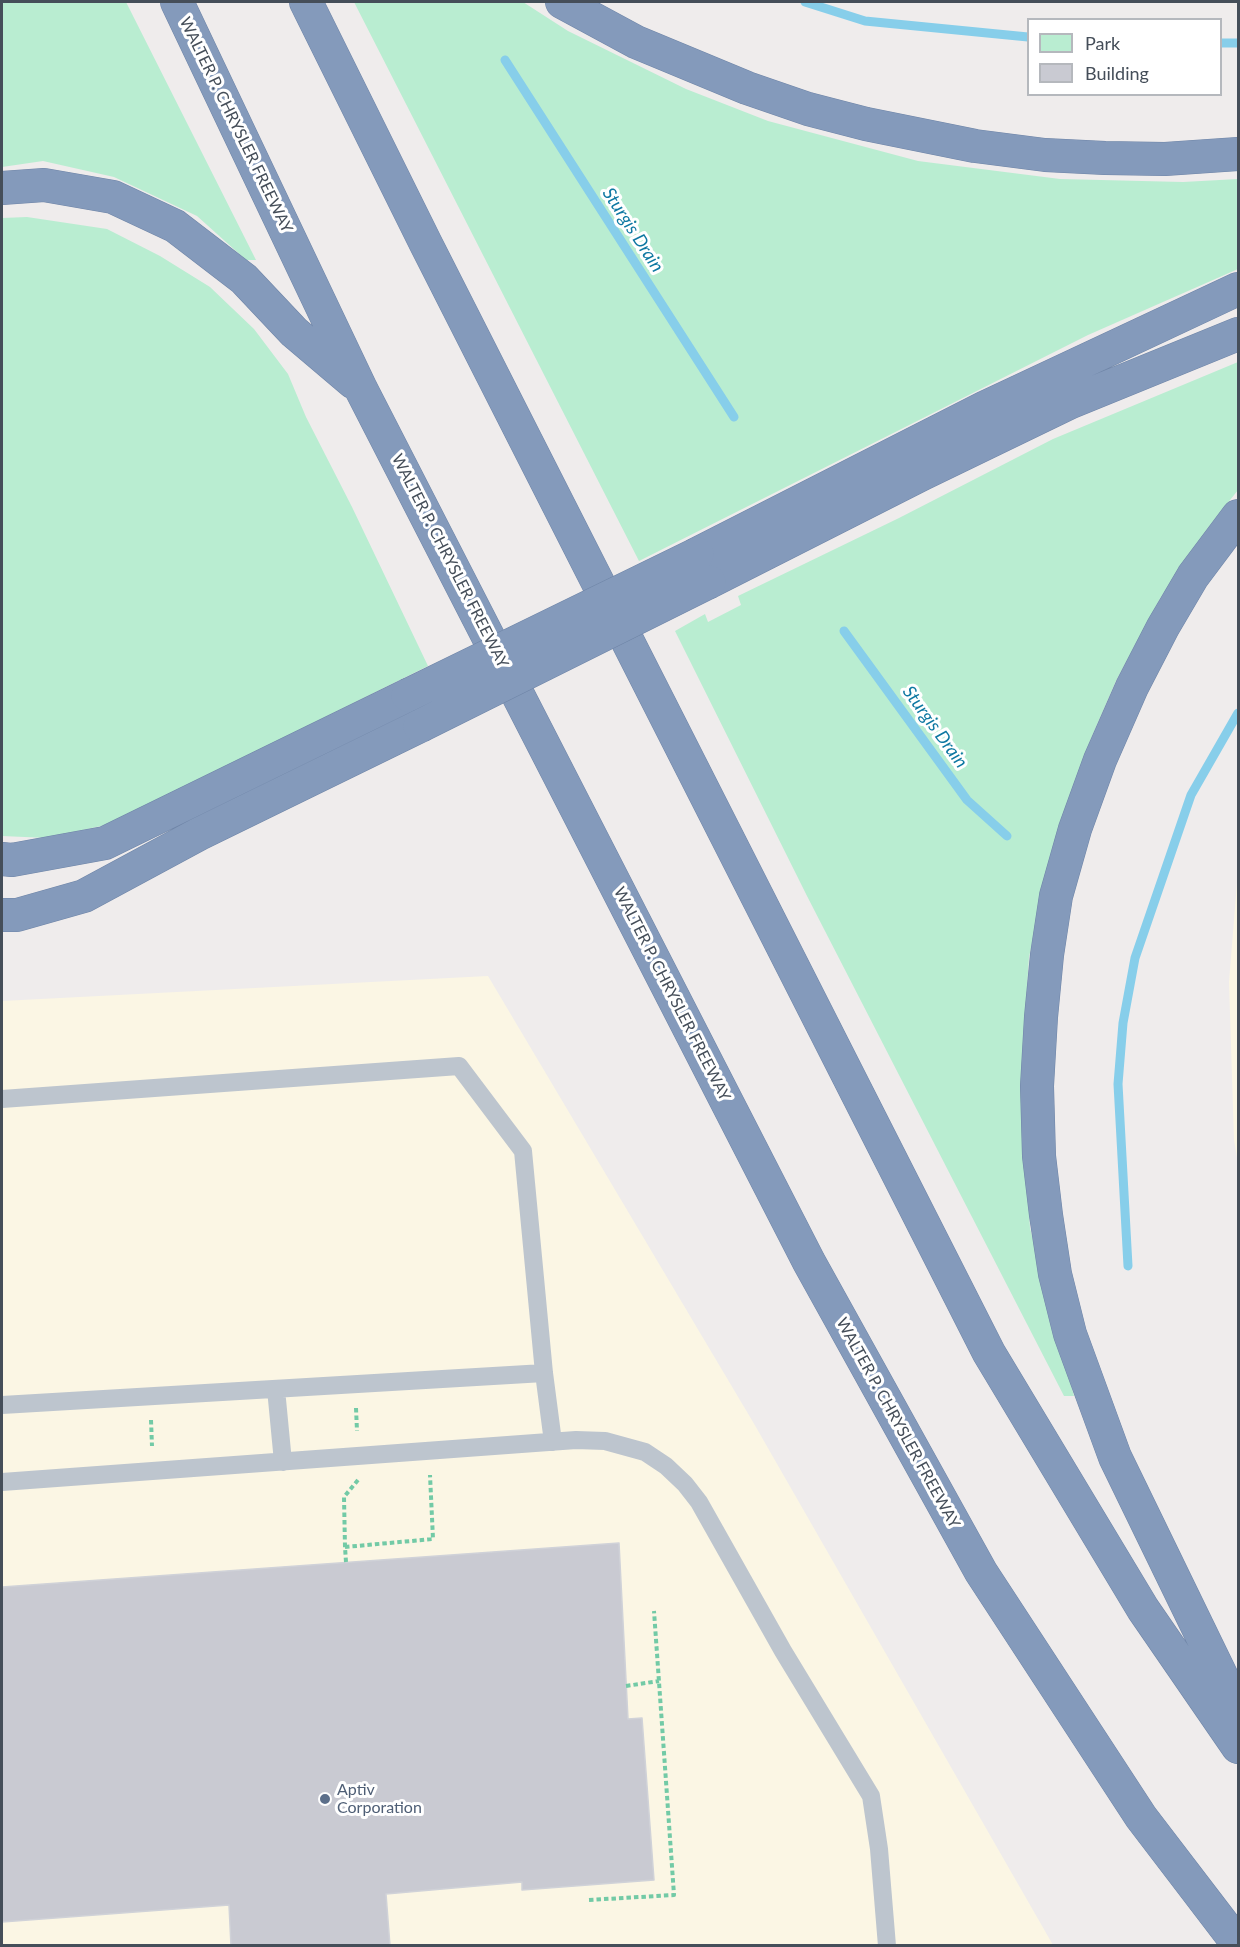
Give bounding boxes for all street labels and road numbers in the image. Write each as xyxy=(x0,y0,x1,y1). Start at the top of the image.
street label: WALTER P. CHRYSLER FREEWAY xyxy=(175,14,297,236)
street label: WALTER P. CHRYSLER FREEWAY xyxy=(388,451,512,671)
street label: WALTER P. CHRYSLER FREEWAY xyxy=(610,884,734,1104)
street label: WALTER P. CHRYSLER FREEWAY xyxy=(832,1314,964,1532)

